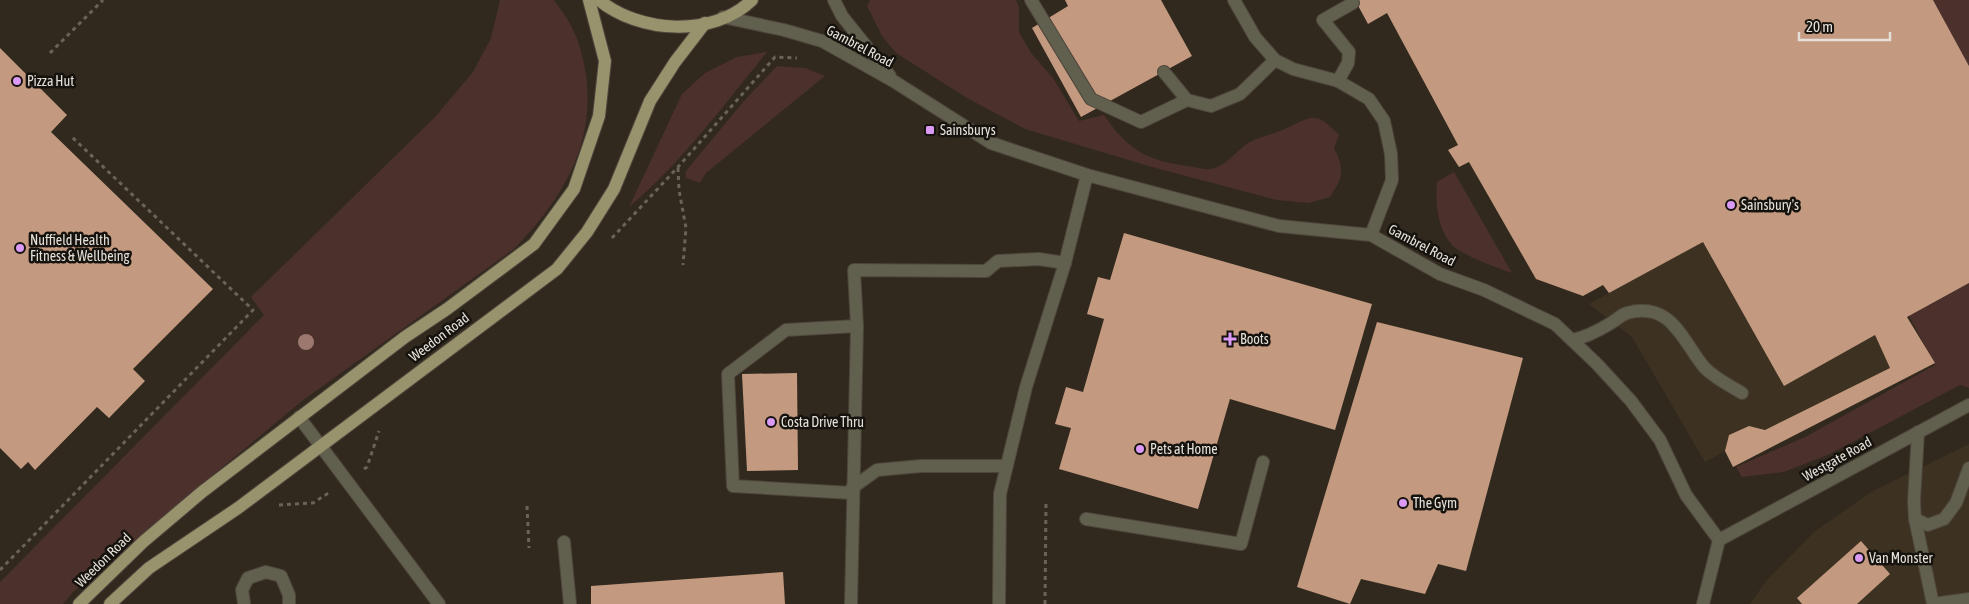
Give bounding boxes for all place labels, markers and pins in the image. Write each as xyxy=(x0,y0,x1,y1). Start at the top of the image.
place label: Pizza Hut xyxy=(27,73,74,89)
marker: Pizza Hut xyxy=(11,75,23,87)
place label: Sainsburys xyxy=(940,122,996,138)
marker: Sainsburys xyxy=(924,124,936,136)
place label: Sainsbury's xyxy=(1741,197,1799,213)
marker: Sainsbury's xyxy=(1725,199,1737,211)
place label: Nuffield Health Fitness & Wellbeing xyxy=(30,232,130,264)
marker: Nuffield Health Fitness & Wellbeing xyxy=(14,242,26,254)
place label: Boots xyxy=(1240,331,1269,347)
marker: Boots xyxy=(1224,333,1236,345)
place label: Costa Drive Thru xyxy=(781,414,864,430)
marker: Costa Drive Thru xyxy=(765,416,777,428)
place label: Pets at Home xyxy=(1150,441,1218,457)
marker: Pets at Home xyxy=(1134,443,1146,455)
place label: The Gym xyxy=(1413,495,1457,511)
marker: The Gym xyxy=(1397,497,1409,509)
place label: Van Monster xyxy=(1869,550,1934,566)
marker: Van Monster xyxy=(1853,552,1865,564)

